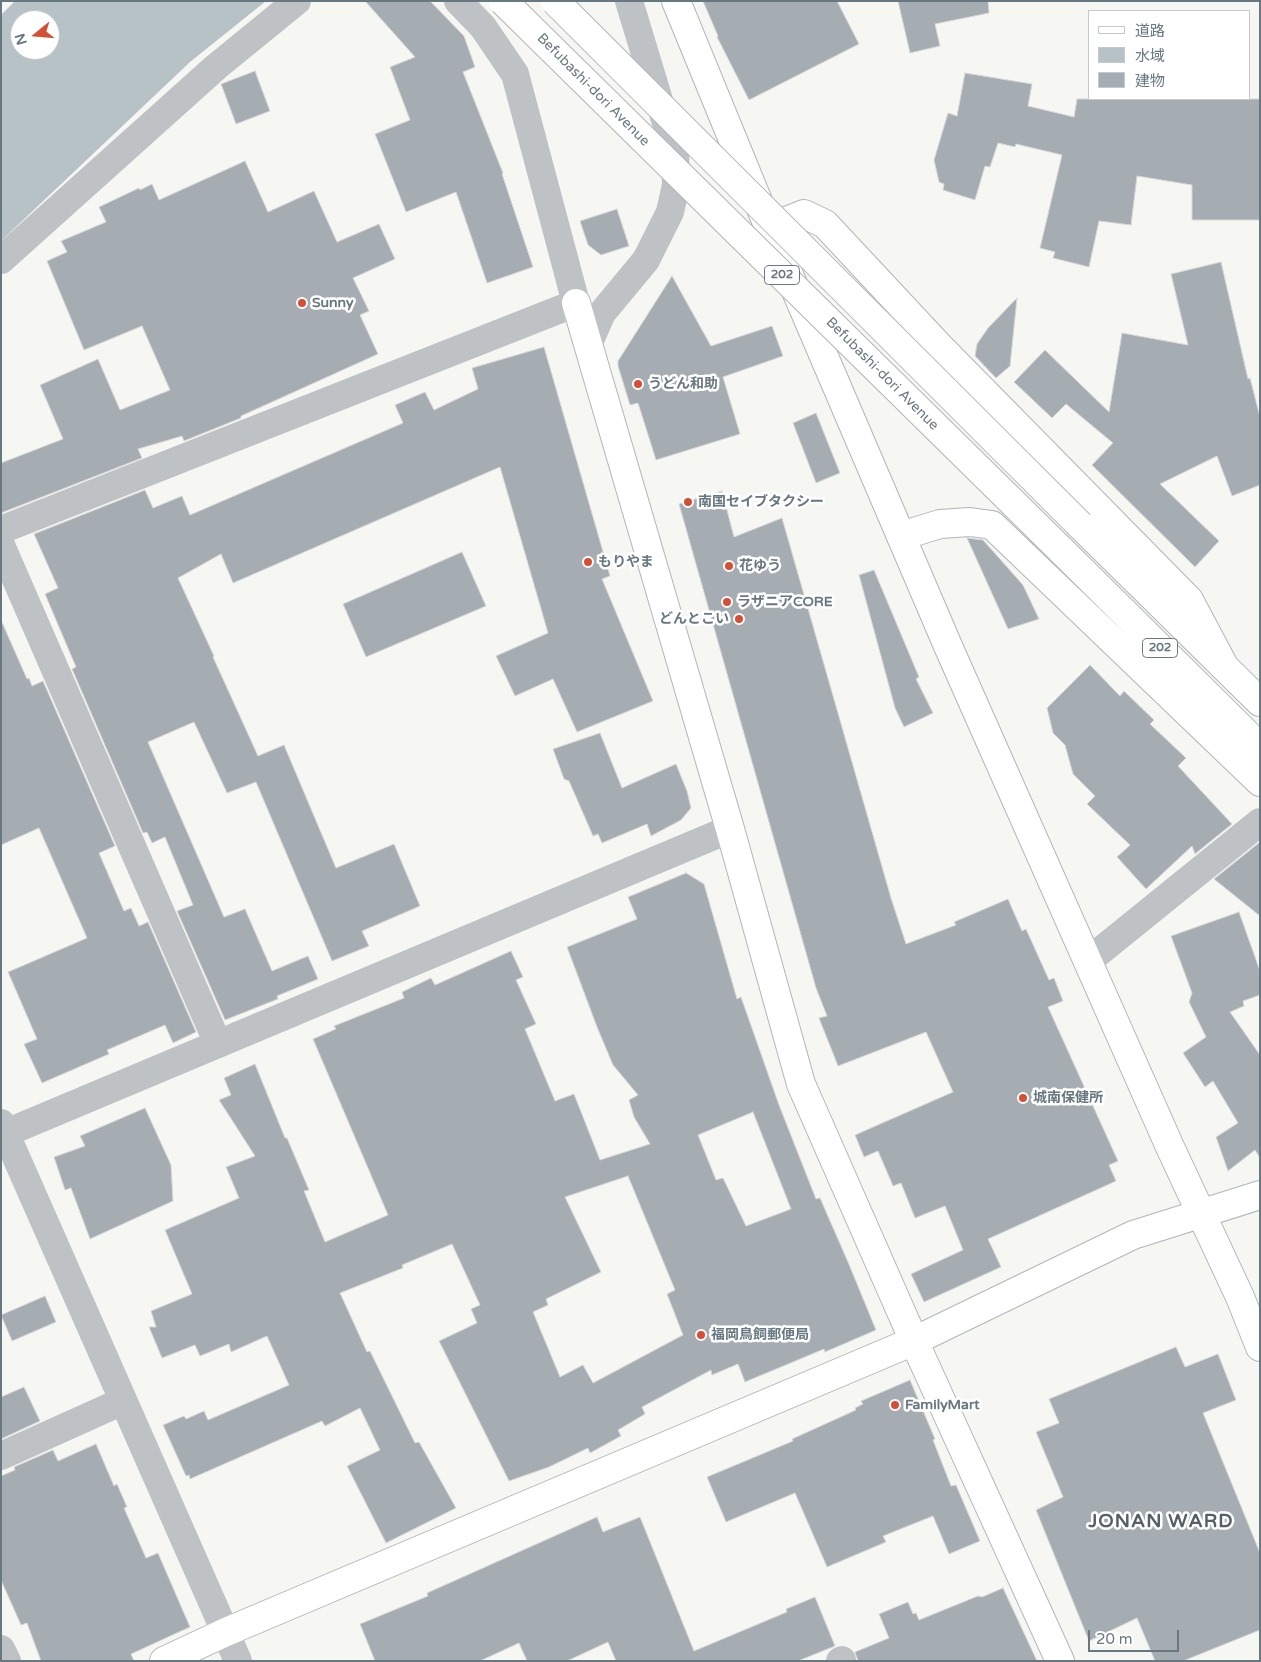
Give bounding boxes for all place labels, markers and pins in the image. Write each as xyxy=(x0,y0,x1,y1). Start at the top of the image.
place label: Sunny xyxy=(312,295,353,311)
marker: Sunny xyxy=(296,297,308,309)
place label: うどん和助 xyxy=(648,376,718,392)
marker: うどん和助 xyxy=(632,378,644,390)
place label: 南国セイブタクシー xyxy=(698,494,824,510)
marker: 南国セイブタクシー xyxy=(682,496,694,508)
place label: もりやま xyxy=(598,554,654,570)
marker: もりやま xyxy=(582,556,594,568)
place label: 花ゆう xyxy=(739,558,781,574)
marker: 花ゆう xyxy=(723,560,735,572)
place label: ラザニアCORE xyxy=(737,594,833,610)
marker: ラザニアCORE xyxy=(721,596,733,608)
place label: どんとこい xyxy=(659,611,729,627)
marker: どんとこい xyxy=(733,613,745,625)
place label: 城南保健所 xyxy=(1033,1090,1103,1106)
marker: 城南保健所 xyxy=(1017,1092,1029,1104)
place label: 福岡鳥飼郵便局 xyxy=(711,1327,809,1343)
marker: 福岡鳥飼郵便局 xyxy=(695,1329,707,1341)
place label: FamilyMart xyxy=(905,1397,980,1413)
marker: FamilyMart xyxy=(889,1399,901,1411)

